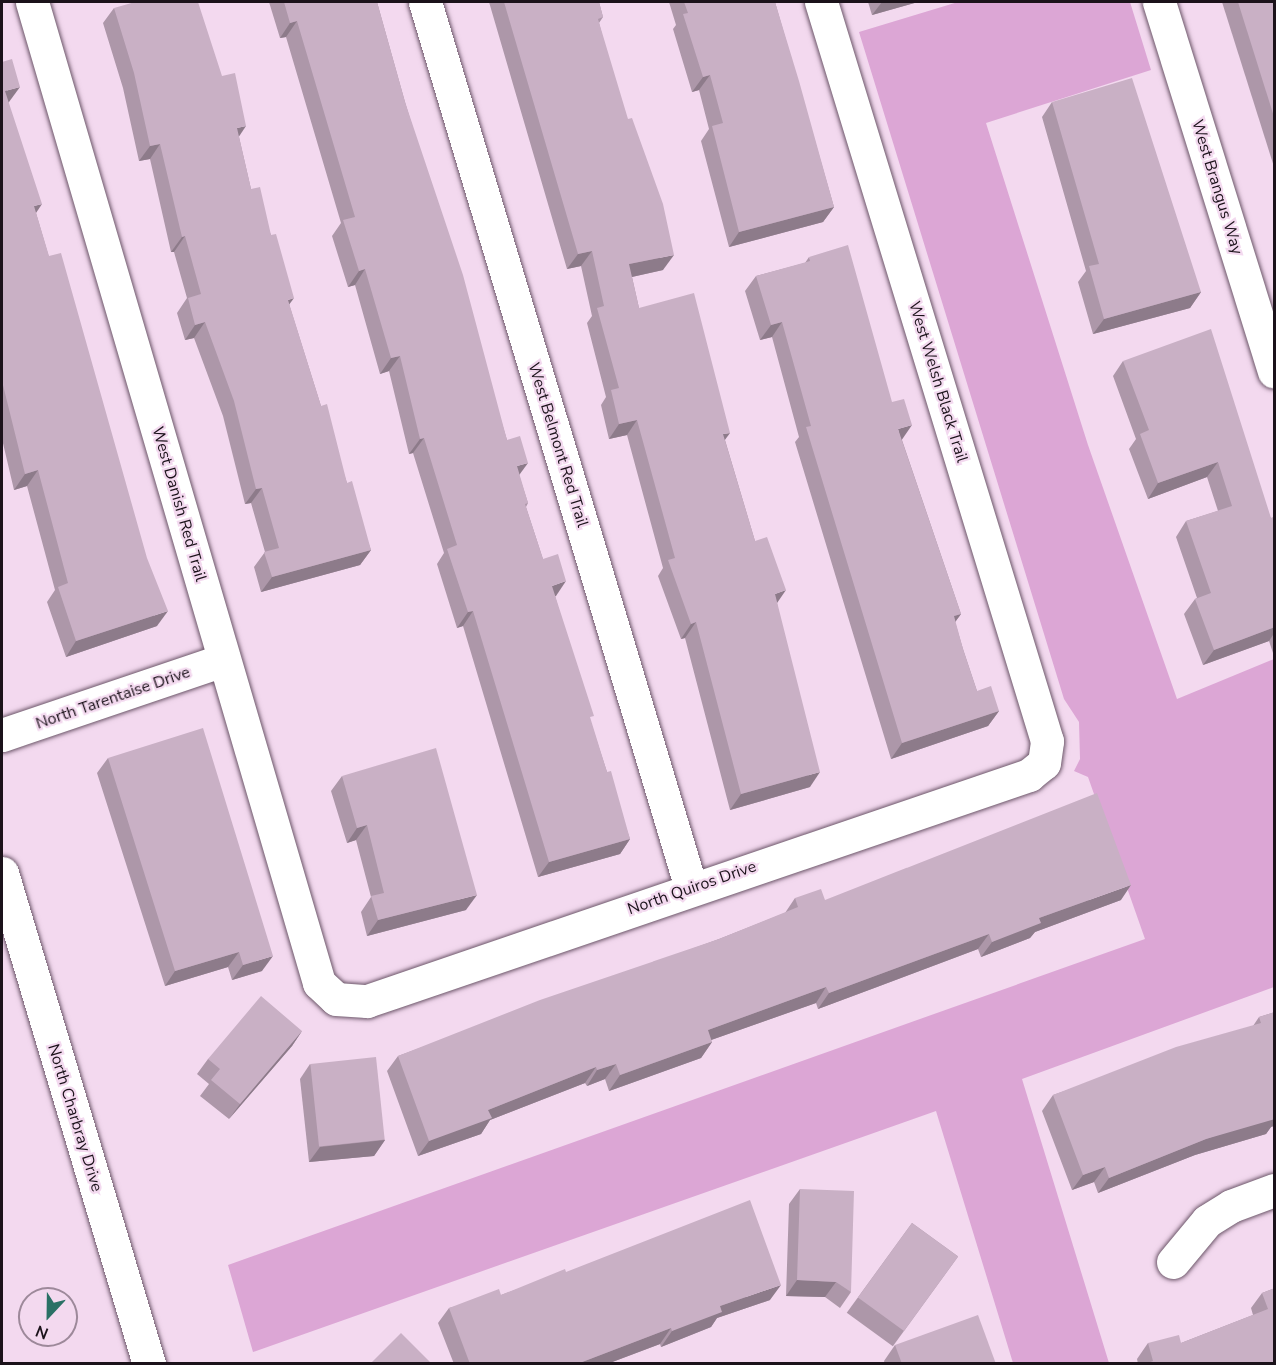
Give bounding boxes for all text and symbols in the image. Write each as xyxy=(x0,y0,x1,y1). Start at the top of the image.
street label: West Brangus Way xyxy=(1187,117,1247,257)
street label: West Welsh Black Trail xyxy=(904,299,972,465)
street label: West Belmont Red Trail xyxy=(524,360,592,530)
street label: West Danish Red Trail xyxy=(148,424,210,584)
street label: North Tarentaise Drive xyxy=(33,663,193,733)
street label: North Quiros Drive xyxy=(625,857,759,919)
street label: North Charbray Drive xyxy=(43,1042,107,1194)
north arrow xyxy=(18,1287,78,1347)
text: N xyxy=(32,1319,52,1344)

